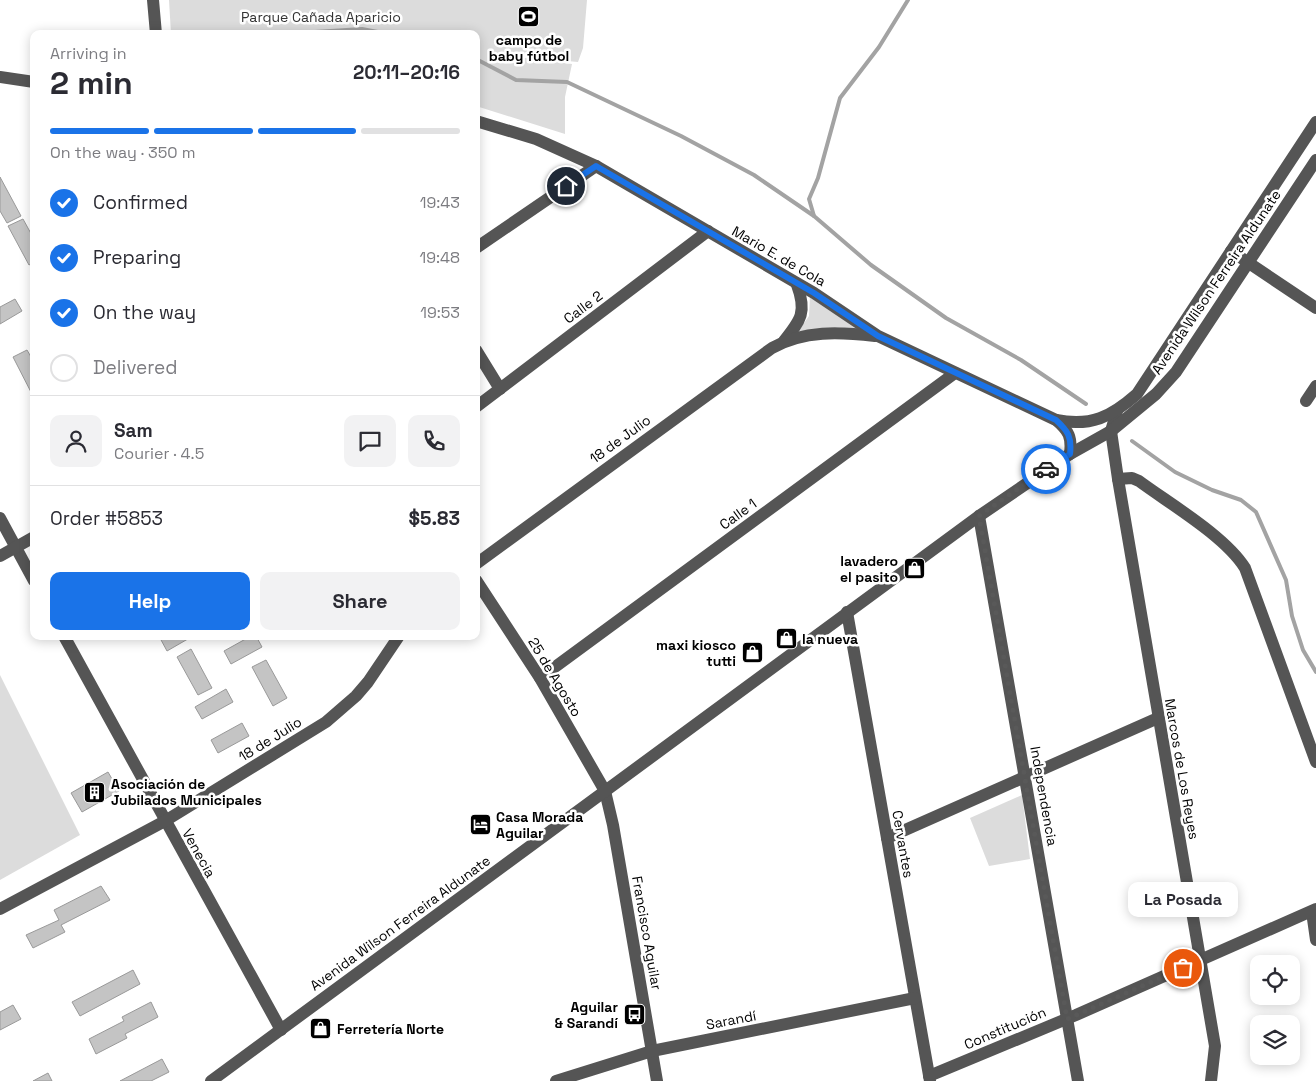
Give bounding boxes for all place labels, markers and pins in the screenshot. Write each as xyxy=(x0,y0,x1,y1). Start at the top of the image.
sports icon: campo de baby fútbol xyxy=(517,5,541,29)
place label: campo de baby fútbol xyxy=(489,31,569,65)
pin xyxy=(545,165,587,207)
place label: lavadero el pasito xyxy=(840,552,898,586)
shop icon: lavadero el pasito xyxy=(902,557,926,581)
shop icon: la nueva xyxy=(774,627,798,651)
place label: la nueva xyxy=(802,630,858,648)
place label: maxi kiosco tutti xyxy=(656,636,736,670)
shop icon: maxi kiosco tutti xyxy=(740,641,764,665)
place label: Asociación de Jubilados Municipales xyxy=(111,775,262,809)
building icon: Asociación de Jubilados Municipales xyxy=(83,780,107,804)
place label: Casa Morada Aguilar xyxy=(496,808,583,842)
hotel icon: Casa Morada Aguilar xyxy=(468,813,492,837)
callout: La Posada xyxy=(1128,883,1238,918)
pin xyxy=(1162,947,1204,989)
place label: Aguilar & Sarandí xyxy=(555,998,618,1032)
bus stop icon: Aguilar & Sarandí xyxy=(622,1003,646,1027)
shop icon: Ferretería Norte xyxy=(309,1017,333,1041)
place label: Ferretería Norte xyxy=(337,1020,444,1038)

